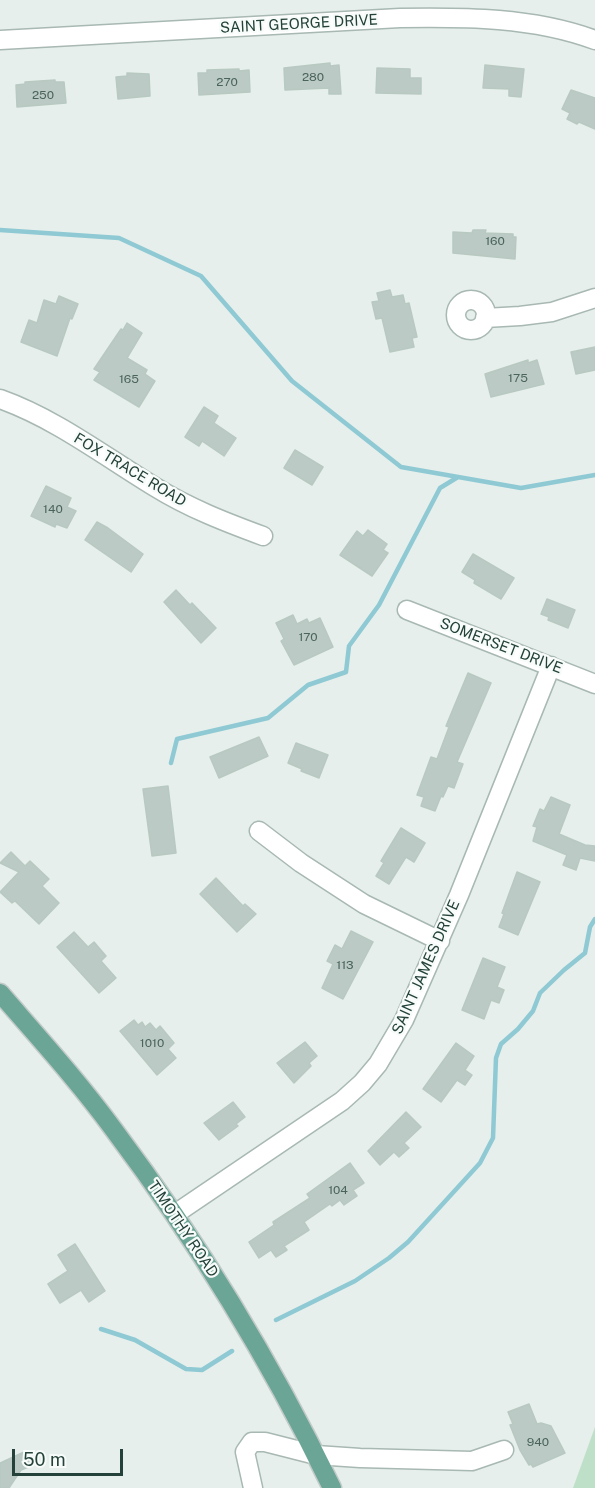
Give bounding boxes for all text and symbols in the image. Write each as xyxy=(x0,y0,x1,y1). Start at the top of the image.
street label: SAINT GEORGE DRIVE xyxy=(220,11,378,37)
house number: 280 xyxy=(302,70,324,84)
house number: 270 xyxy=(216,75,238,89)
house number: 250 xyxy=(32,88,54,102)
house number: 160 xyxy=(485,234,505,248)
house number: 175 xyxy=(508,371,528,385)
house number: 165 xyxy=(119,372,139,386)
street label: FOX TRACE ROAD xyxy=(71,429,189,511)
house number: 140 xyxy=(43,502,63,516)
street label: SOMERSET DRIVE xyxy=(437,614,565,678)
house number: 170 xyxy=(298,630,318,644)
street label: SAINT JAMES DRIVE xyxy=(388,897,464,1037)
house number: 113 xyxy=(336,958,354,972)
house number: 1010 xyxy=(140,1036,164,1050)
street label: TIMOTHY ROAD xyxy=(144,1177,222,1281)
house number: 104 xyxy=(328,1183,348,1197)
house number: 940 xyxy=(527,1435,549,1449)
scale bar xyxy=(15,1437,126,1475)
text: 50 m xyxy=(23,1449,66,1470)

